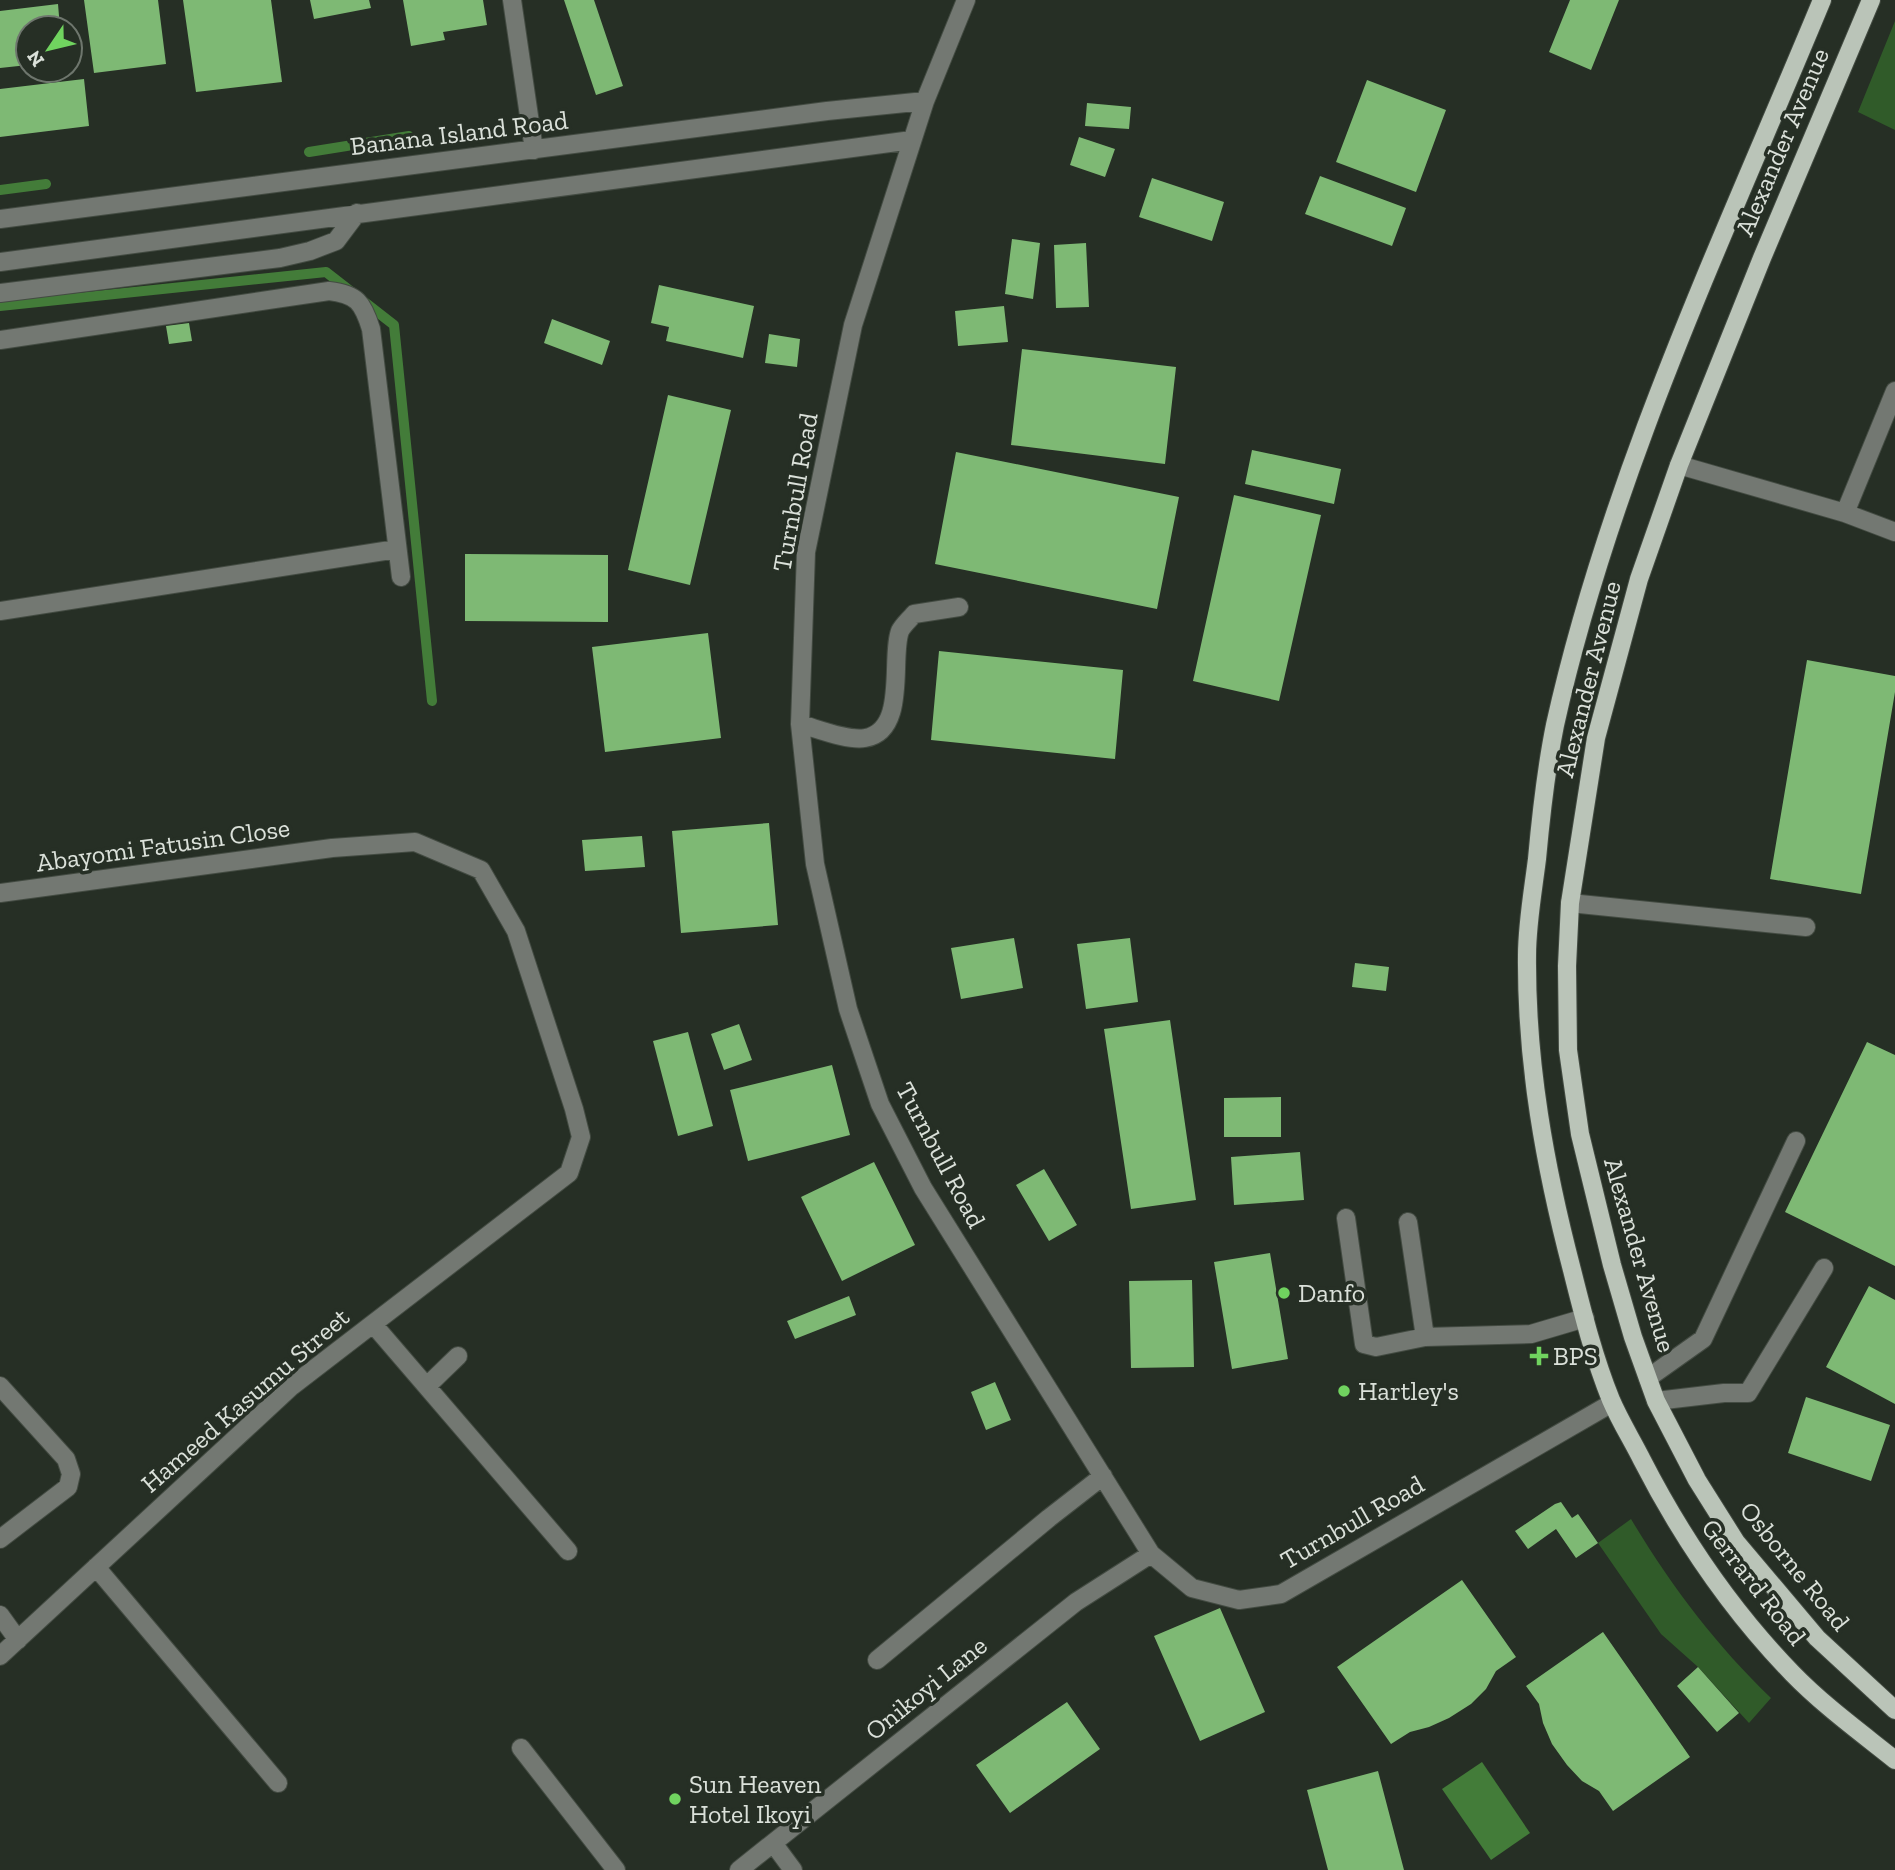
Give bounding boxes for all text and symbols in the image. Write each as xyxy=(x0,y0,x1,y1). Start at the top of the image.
north arrow xyxy=(14,14,84,84)
street label: Alexander Avenue xyxy=(1728,43,1836,241)
text: N xyxy=(22,46,49,71)
street label: Banana Island Road xyxy=(348,104,570,162)
street label: Turnbull Road xyxy=(765,410,825,574)
street label: Alexander Avenue xyxy=(1548,578,1628,780)
street label: Abayomi Fatusin Close xyxy=(34,811,292,879)
street label: Turnbull Road xyxy=(889,1077,993,1233)
street label: Alexander Avenue xyxy=(1597,1154,1683,1356)
place label: Danfo xyxy=(1298,1277,1365,1309)
marker: Danfo xyxy=(1276,1285,1292,1301)
street label: Hameed Kasumu Street xyxy=(134,1301,356,1499)
place label: BPS xyxy=(1553,1340,1598,1372)
marker: BPS xyxy=(1531,1348,1547,1364)
place label: Hartley's xyxy=(1358,1375,1459,1407)
marker: Hartley's xyxy=(1336,1383,1352,1399)
street label: Turnbull Road xyxy=(1274,1468,1430,1576)
street label: Osborne Road xyxy=(1733,1495,1857,1637)
street label: Gerrard Road xyxy=(1695,1512,1813,1652)
street label: Onikoyi Lane xyxy=(859,1629,993,1747)
place label: Sun Heaven Hotel Ikoyi xyxy=(689,1768,822,1830)
marker: Sun Heaven Hotel Ikoyi xyxy=(667,1791,683,1807)

